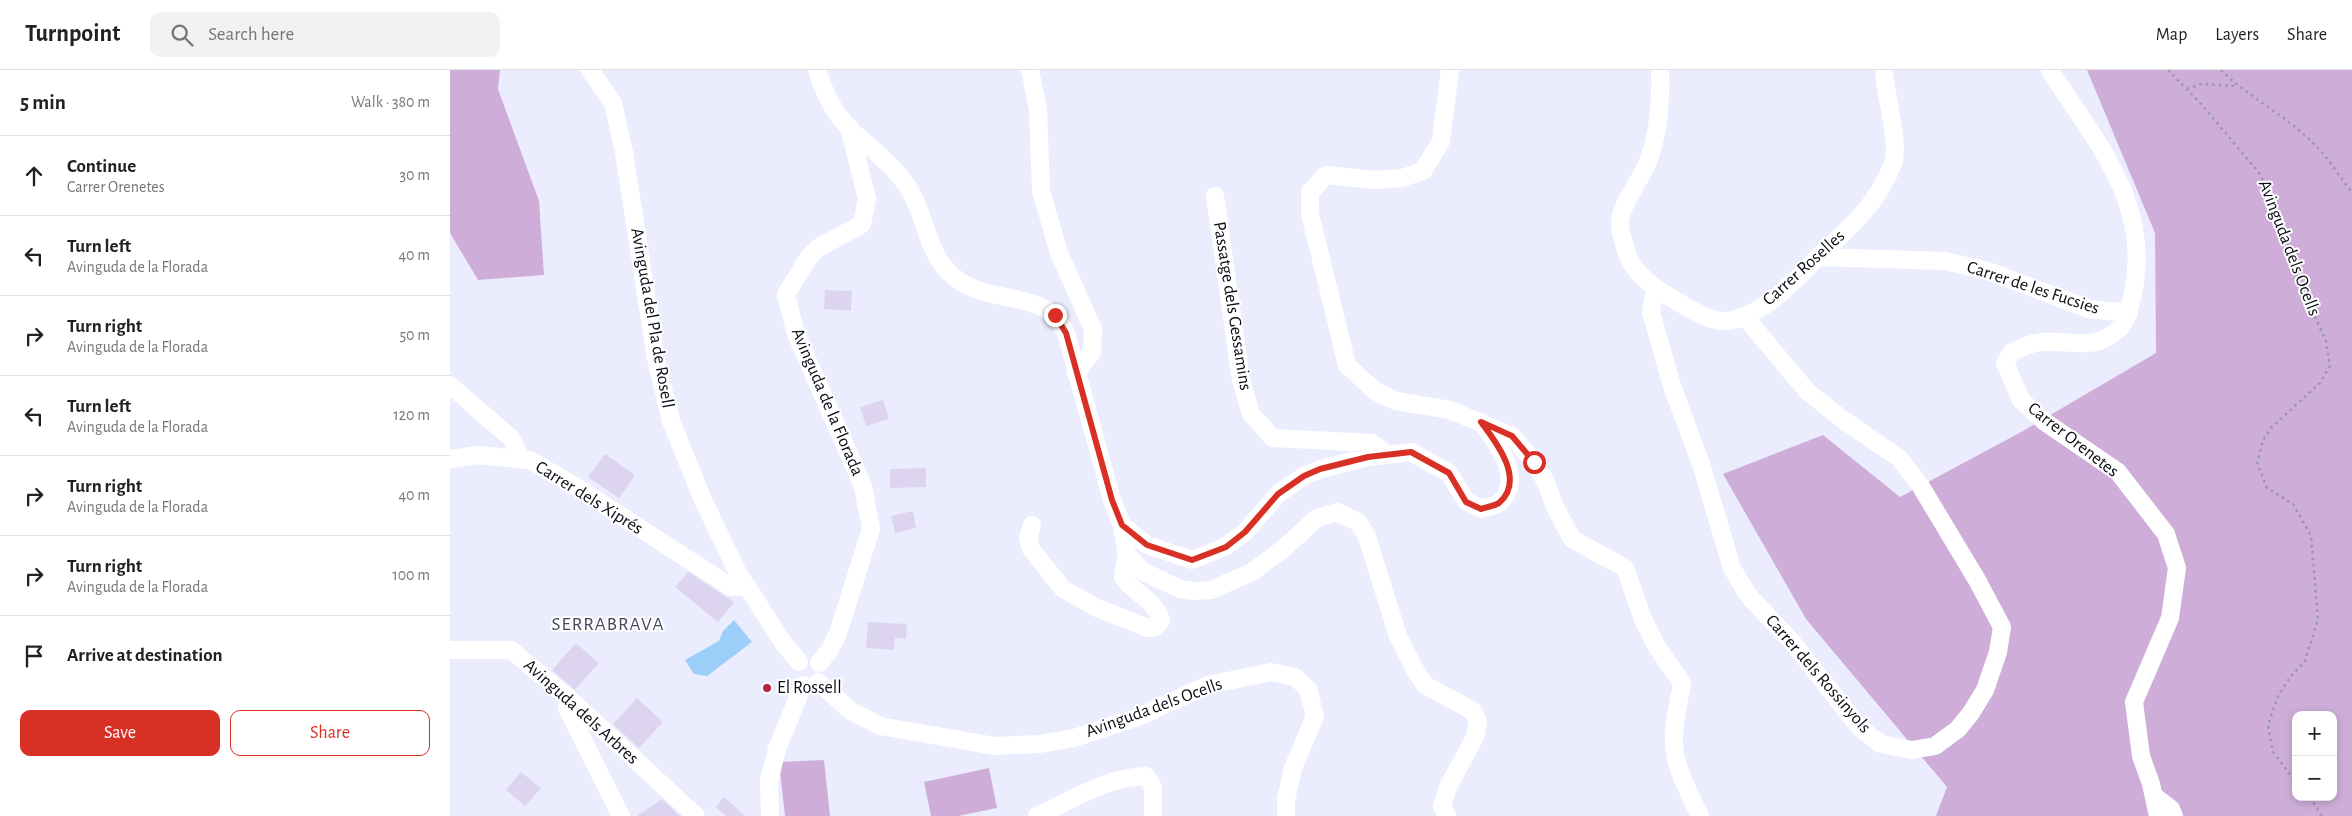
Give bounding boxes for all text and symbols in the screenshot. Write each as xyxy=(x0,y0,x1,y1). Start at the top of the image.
search box xyxy=(150,12,500,57)
icon: search xyxy=(168,21,196,49)
text: Turnpoint xyxy=(25,22,120,46)
text: Search here xyxy=(208,25,294,44)
text: Map xyxy=(2156,26,2187,44)
text: Layers xyxy=(2215,26,2259,44)
text: Share xyxy=(2287,26,2327,44)
text: 5 min xyxy=(20,92,66,113)
text: Walk · 380 m xyxy=(351,94,430,110)
text: Continue xyxy=(67,157,136,176)
icon: ahead xyxy=(20,162,48,190)
text: 30 m xyxy=(400,167,430,183)
street label: Avinguda dels Ocells xyxy=(2255,178,2323,318)
text: Carrer Orenetes xyxy=(67,179,165,195)
street label: Passatge dels Gessamins xyxy=(1210,220,1254,392)
street label: Avinguda del Pla de Rosell xyxy=(627,227,677,409)
street label: Carrer Roselles xyxy=(1760,227,1848,309)
text: Turn left xyxy=(67,237,131,256)
icon: left xyxy=(20,242,48,270)
text: 40 m xyxy=(398,247,430,263)
street label: Carrer de les Fucsies xyxy=(1965,258,2101,318)
text: Avinguda de la Florada xyxy=(67,259,208,275)
route end xyxy=(1044,304,1067,327)
text: Turn right xyxy=(67,317,142,336)
icon: right xyxy=(20,322,48,350)
street label: Avinguda de la Florada xyxy=(788,325,866,479)
text: 50 m xyxy=(399,327,430,343)
text: Avinguda de la Florada xyxy=(67,339,208,355)
text: Turn left xyxy=(67,397,131,416)
street label: Carrer Orenetes xyxy=(2024,399,2122,481)
icon: left xyxy=(20,402,48,430)
text: 120 m xyxy=(393,407,430,423)
text: Avinguda de la Florada xyxy=(67,419,208,435)
route start xyxy=(1523,451,1546,474)
street label: Carrer dels Xiprés xyxy=(532,458,646,538)
text: Turn right xyxy=(67,477,142,496)
icon: right xyxy=(20,482,48,510)
text: 40 m xyxy=(398,487,430,503)
text: Avinguda de la Florada xyxy=(67,499,208,515)
text: Turn right xyxy=(67,557,142,576)
icon: right xyxy=(20,562,48,590)
text: 100 m xyxy=(392,567,430,583)
text: Avinguda de la Florada xyxy=(67,579,208,595)
street label: Carrer dels Rossinyols xyxy=(1762,611,1874,737)
district label: SERRABRAVA xyxy=(552,615,664,634)
icon: arrive xyxy=(20,642,48,670)
text: Arrive at destination xyxy=(67,646,223,665)
street label: Avinguda dels Arbres xyxy=(520,656,642,768)
street label: Avinguda dels Ocells xyxy=(1083,675,1225,741)
place label: El Rossell xyxy=(777,679,842,697)
marker: El Rossell xyxy=(761,682,773,694)
button: Save xyxy=(20,710,220,756)
button: Share xyxy=(230,710,430,756)
map controls xyxy=(2292,711,2337,801)
button: + xyxy=(2292,711,2337,756)
button: − xyxy=(2292,756,2337,801)

